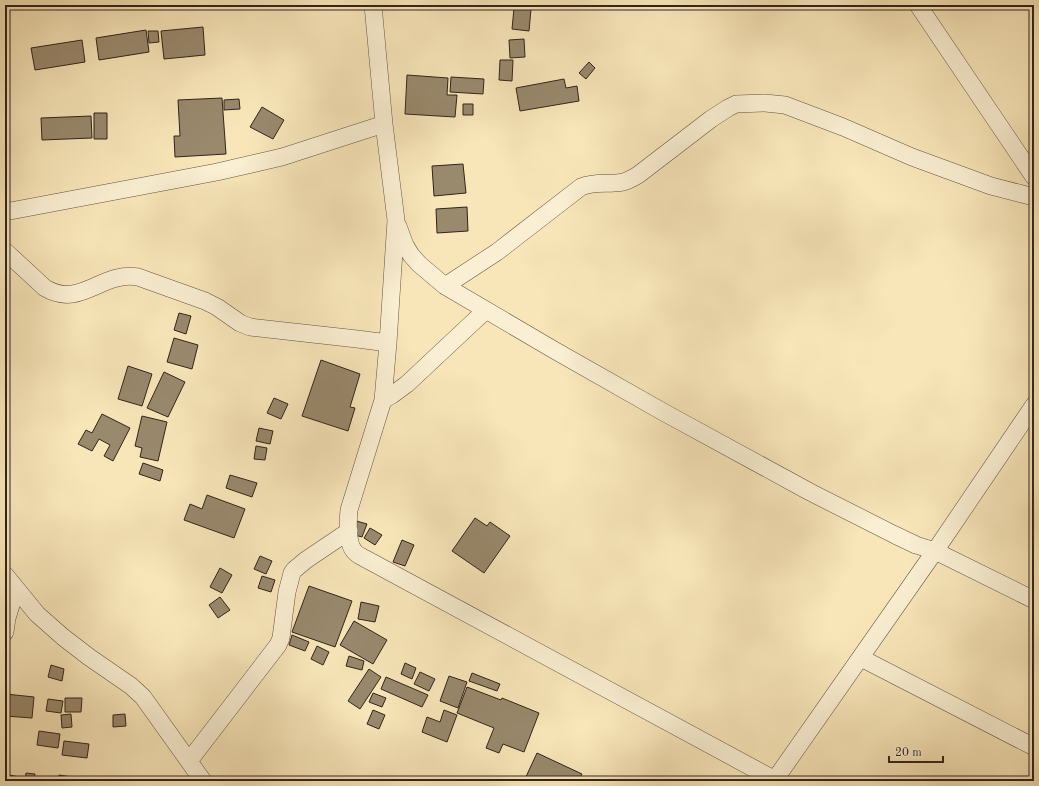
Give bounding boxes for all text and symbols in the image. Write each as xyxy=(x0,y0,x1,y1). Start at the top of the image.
scale bar xyxy=(889,738,943,764)
text: 20 m xyxy=(895,747,922,759)

